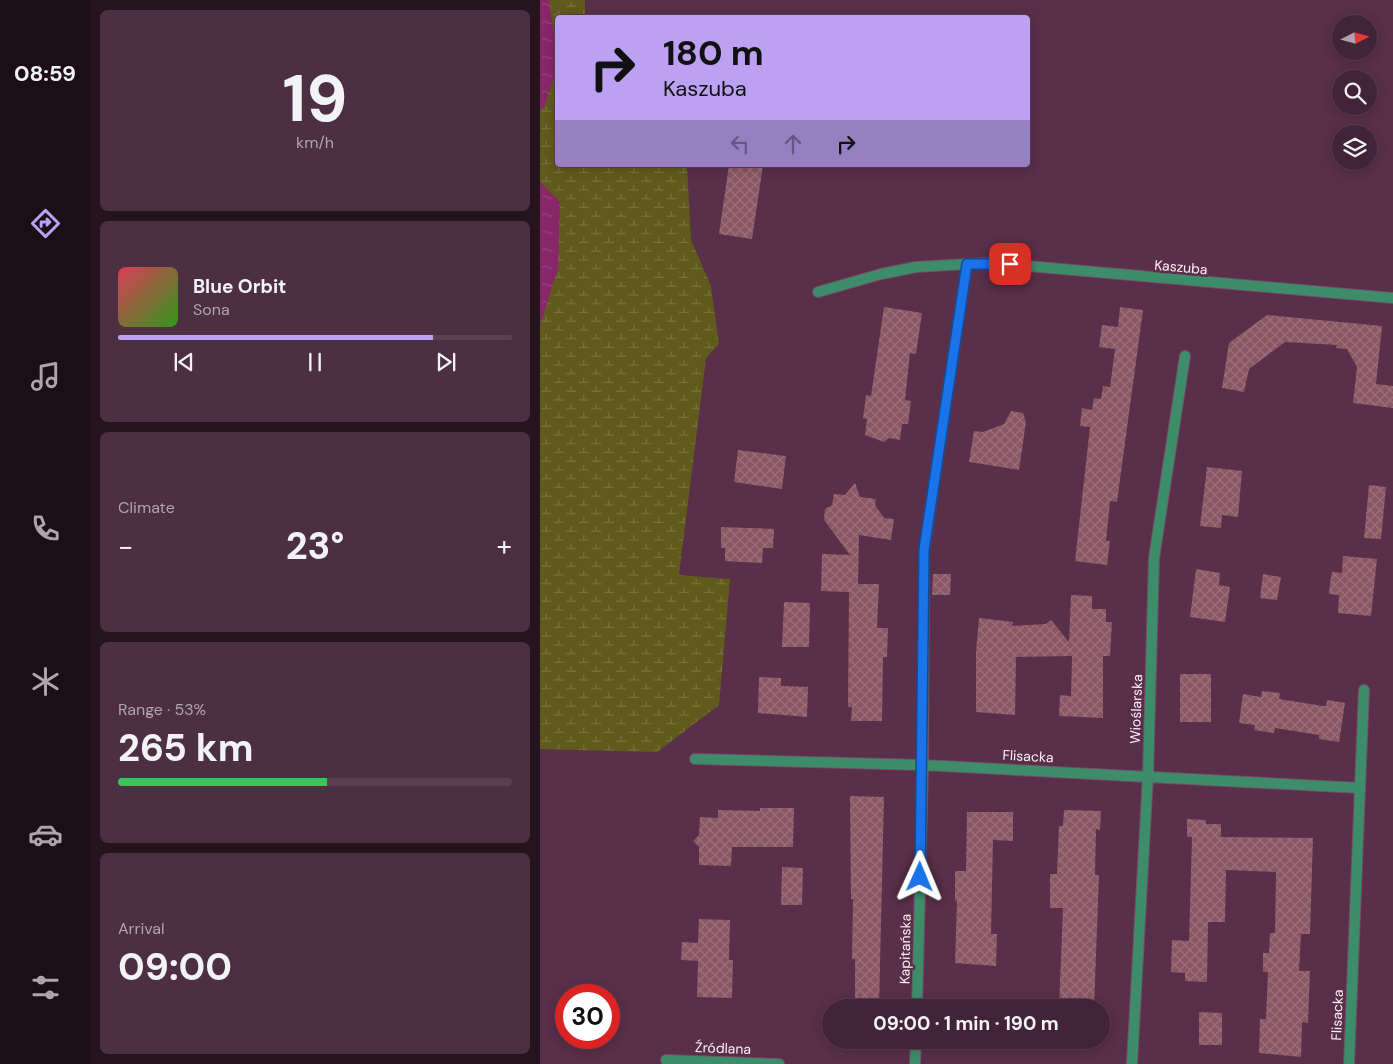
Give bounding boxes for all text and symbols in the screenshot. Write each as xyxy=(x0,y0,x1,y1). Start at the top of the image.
north arrow xyxy=(1332,15,1378,60)
map controls xyxy=(1332,15,1377,170)
text: 180 m xyxy=(663,30,764,76)
icon: right xyxy=(580,35,645,100)
text: 19 xyxy=(283,57,347,141)
text: 08:59 xyxy=(14,59,76,88)
button: search xyxy=(1332,70,1377,115)
text: Kaszuba xyxy=(663,74,747,103)
button: layers xyxy=(1332,125,1377,170)
icon: left xyxy=(726,130,754,158)
icon: ahead xyxy=(779,130,807,158)
icon: right xyxy=(832,130,860,158)
text: km/h xyxy=(296,132,334,153)
icon: directions xyxy=(28,206,63,241)
pin xyxy=(989,243,1031,285)
icon: arrive xyxy=(996,250,1024,278)
street label: Kaszuba xyxy=(1154,256,1208,278)
text: Blue Orbit xyxy=(193,274,286,299)
text: Sona xyxy=(193,299,230,320)
icon: previous xyxy=(170,348,198,376)
icon: pause xyxy=(301,348,329,376)
icon: next xyxy=(432,348,460,376)
icon: music xyxy=(28,359,63,394)
text: Climate xyxy=(118,497,175,518)
icon: phone xyxy=(28,511,63,546)
text: 23° xyxy=(286,521,344,571)
text: − xyxy=(118,528,133,565)
text: + xyxy=(497,528,512,565)
icon: climate xyxy=(28,664,63,699)
street label: Wioślarska xyxy=(1126,674,1146,744)
text: Range · 53% xyxy=(118,699,206,720)
text: 265 km xyxy=(118,723,254,773)
street label: Flisacka xyxy=(1002,746,1054,766)
icon: car xyxy=(28,817,63,852)
position arrow xyxy=(893,850,945,902)
street label: Kapitańska xyxy=(895,914,915,984)
text: Arrival xyxy=(118,918,165,939)
text: 09:00 xyxy=(118,942,232,992)
icon: filters xyxy=(28,970,63,1005)
speed limit sign: 30 xyxy=(555,984,620,1049)
street label: Flisacka xyxy=(1327,989,1347,1041)
text: 09:00 · 1 min · 190 m xyxy=(873,1011,1059,1036)
street label: Źródlana xyxy=(695,1038,751,1058)

